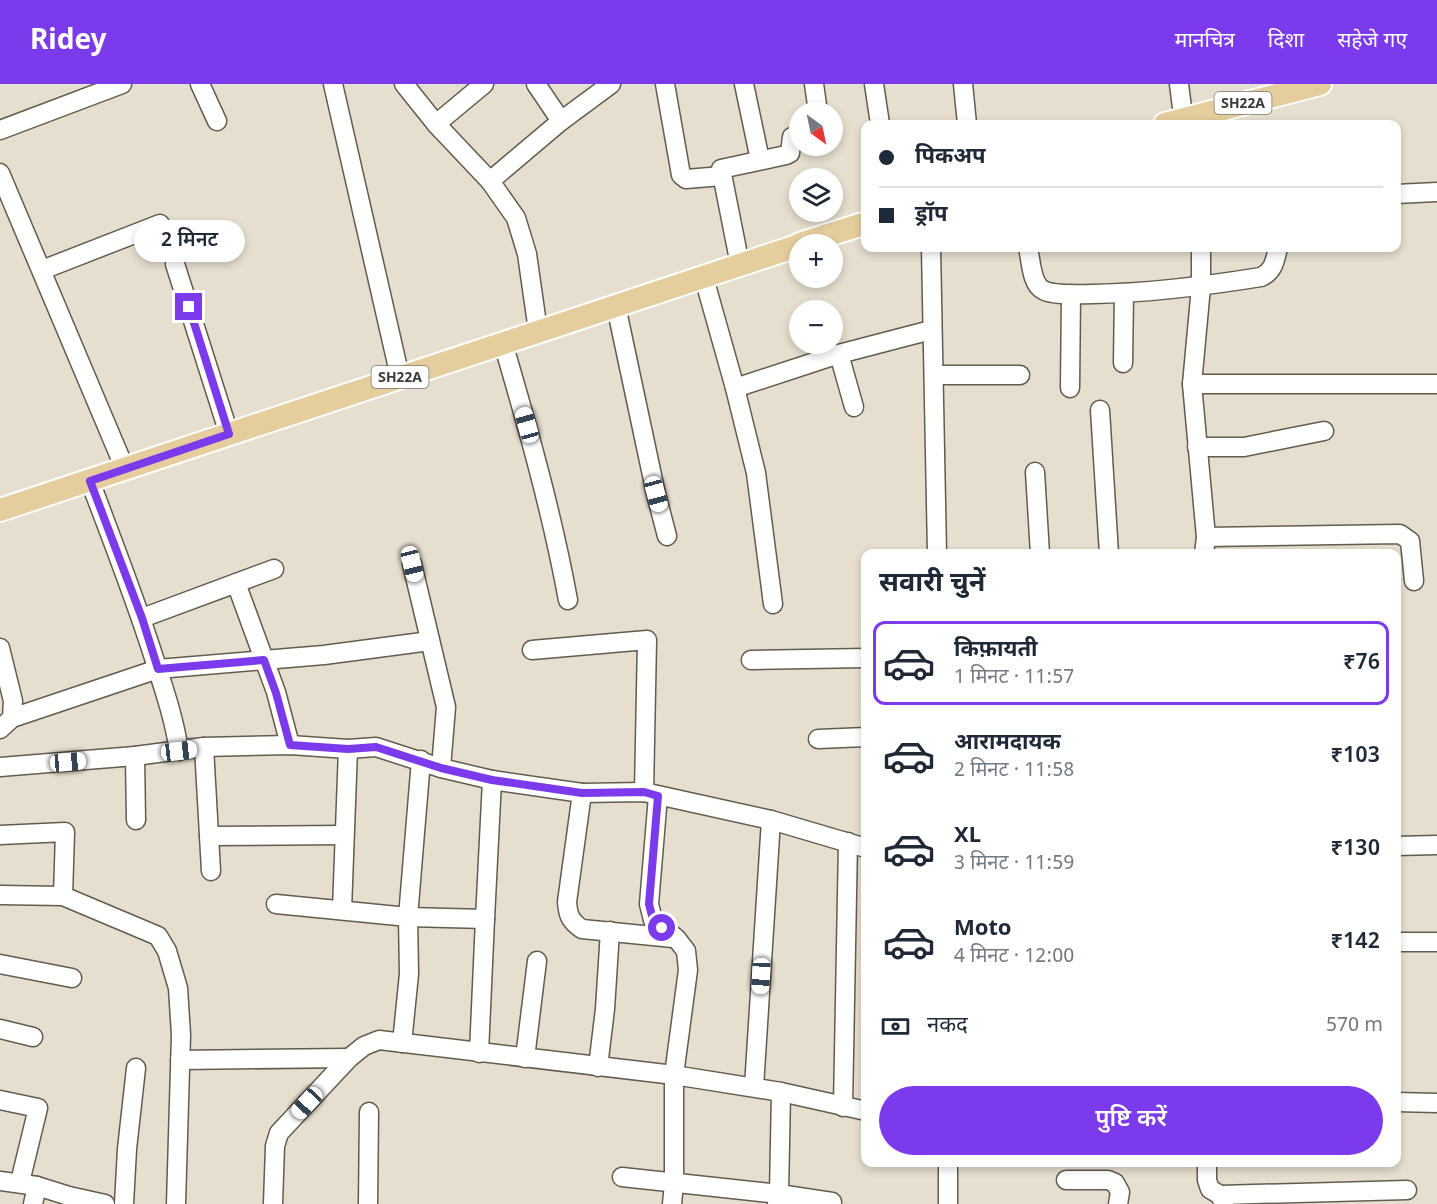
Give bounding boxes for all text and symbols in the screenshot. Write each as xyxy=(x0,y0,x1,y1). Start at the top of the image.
text: Ridey xyxy=(30,24,107,60)
text: मानचित्र xyxy=(1175,28,1235,56)
text: दिशा xyxy=(1268,28,1304,56)
text: सहेजे गए xyxy=(1337,28,1407,56)
road number: SH22A xyxy=(1214,92,1272,114)
north arrow xyxy=(789,102,843,156)
map controls xyxy=(789,102,843,354)
text: पिकअप xyxy=(915,143,986,172)
button: layers xyxy=(789,168,843,222)
text: ड्रॉप xyxy=(915,201,948,230)
callout: 2 मिनट xyxy=(134,220,244,262)
text: 2 मिनट xyxy=(161,228,218,254)
button: + xyxy=(789,234,843,288)
route end xyxy=(175,293,202,320)
button: − xyxy=(789,300,843,354)
road number: SH22A xyxy=(372,366,428,388)
car xyxy=(513,405,541,445)
car xyxy=(643,474,669,514)
car xyxy=(399,544,425,584)
text: सवारी चुनें xyxy=(879,567,985,602)
icon: car xyxy=(882,636,936,690)
text: किफ़ायती xyxy=(954,636,1038,665)
text: ₹76 xyxy=(1343,649,1380,678)
text: 1 मिनट · 11:57 xyxy=(954,665,1074,691)
icon: car xyxy=(882,729,936,783)
text: आरामदायक xyxy=(954,729,1061,758)
car xyxy=(160,740,198,762)
text: ₹103 xyxy=(1331,742,1380,771)
car xyxy=(49,751,87,773)
text: 2 मिनट · 11:58 xyxy=(954,758,1074,784)
icon: car xyxy=(882,822,936,876)
text: XL xyxy=(954,822,981,851)
text: ₹130 xyxy=(1331,835,1380,864)
text: 3 मिनट · 11:59 xyxy=(954,851,1074,877)
route start xyxy=(648,914,675,941)
icon: car xyxy=(882,915,936,969)
text: Moto xyxy=(954,915,1012,944)
text: ₹142 xyxy=(1331,928,1380,957)
text: 4 मिनट · 12:00 xyxy=(954,944,1074,970)
car xyxy=(751,958,771,994)
icon: cash xyxy=(879,1010,912,1043)
text: नकद xyxy=(927,1012,968,1041)
text: 570 m xyxy=(1326,1013,1383,1039)
car xyxy=(288,1084,326,1122)
button: पुष्टि करें xyxy=(879,1086,1383,1155)

